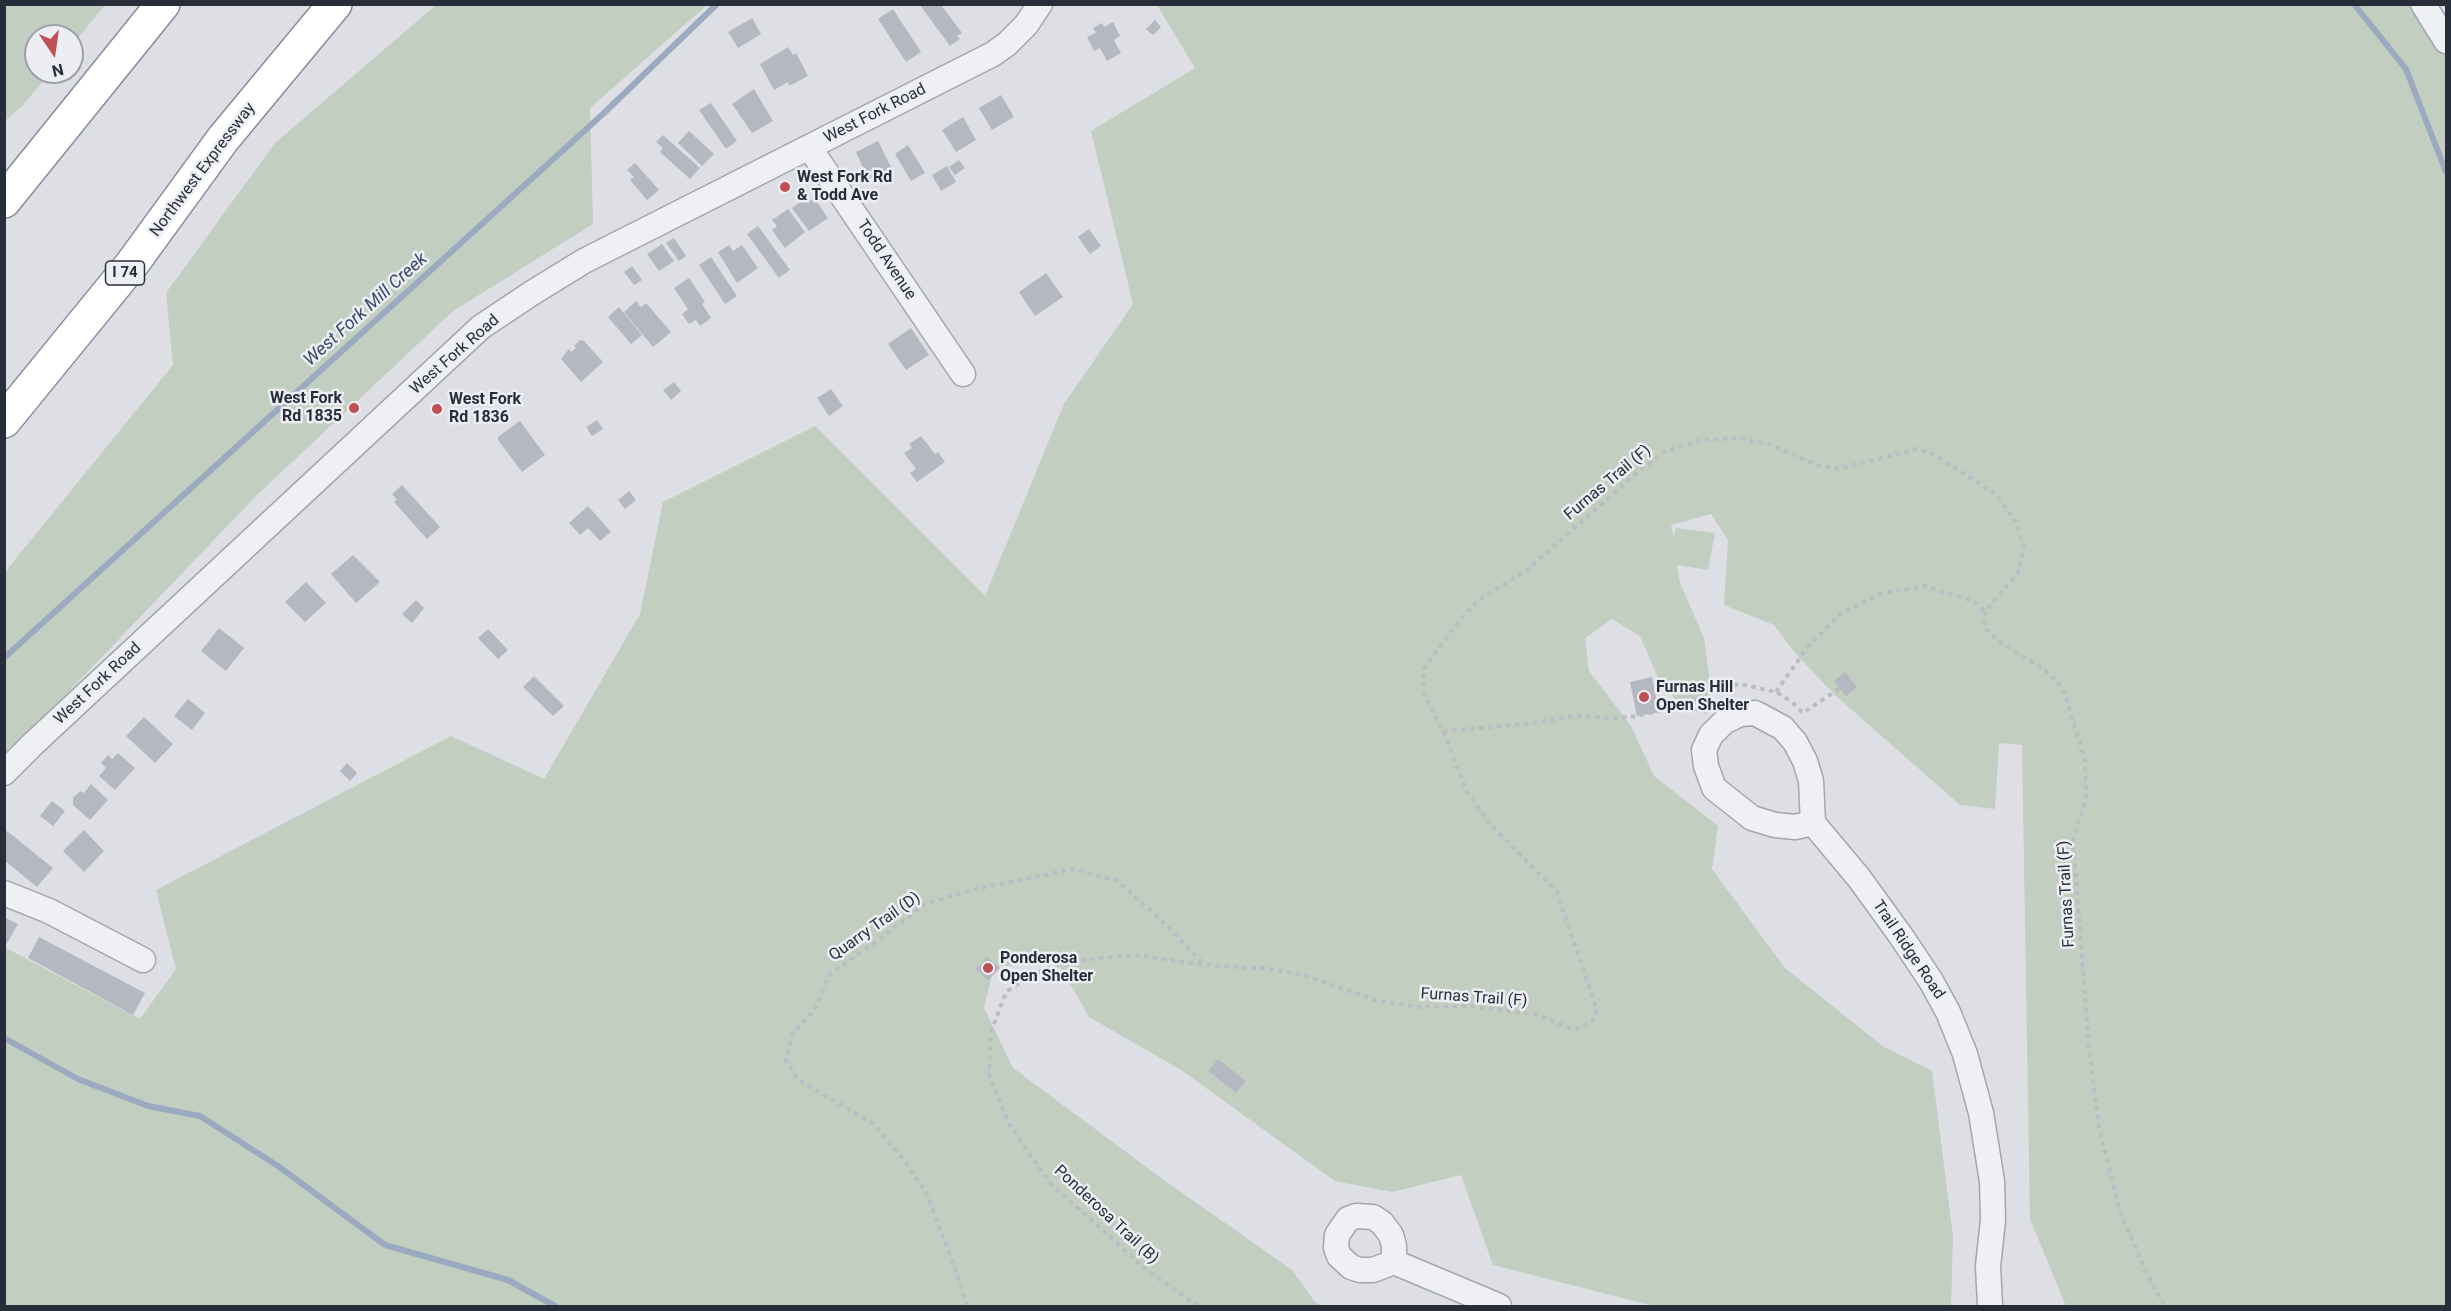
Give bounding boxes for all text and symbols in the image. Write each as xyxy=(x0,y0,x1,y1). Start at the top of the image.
north arrow xyxy=(24,24,84,84)
text: N xyxy=(50,60,65,81)
street label: West Fork Road xyxy=(821,80,929,148)
street label: Northwest Expressway xyxy=(146,99,260,241)
place label: West Fork Rd & Todd Ave xyxy=(797,168,892,206)
marker: West Fork Rd & Todd Ave xyxy=(778,180,792,194)
street label: Todd Avenue xyxy=(852,216,920,304)
water label: West Fork Mill Creek xyxy=(300,249,432,371)
road number: I 74 xyxy=(106,261,144,285)
street label: West Fork Road xyxy=(406,311,504,399)
place label: West Fork Rd 1835 xyxy=(270,389,342,427)
place label: West Fork Rd 1836 xyxy=(449,390,521,428)
marker: West Fork Rd 1835 xyxy=(347,401,361,415)
marker: West Fork Rd 1836 xyxy=(430,402,444,416)
street label: Furnas Trail (F) xyxy=(1561,441,1655,525)
street label: West Fork Road xyxy=(51,639,145,729)
place label: Furnas Hill Open Shelter xyxy=(1656,678,1749,716)
marker: Furnas Hill Open Shelter xyxy=(1637,690,1651,704)
street label: Furnas Trail (F) xyxy=(2055,840,2079,948)
street label: Quarry Trail (D) xyxy=(826,888,924,966)
street label: Trail Ridge Road xyxy=(1868,897,1948,1003)
place label: Ponderosa Open Shelter xyxy=(1000,949,1093,987)
marker: Ponderosa Open Shelter xyxy=(981,961,995,975)
street label: Furnas Trail (F) xyxy=(1420,985,1528,1011)
street label: Ponderosa Trail (B) xyxy=(1050,1161,1162,1269)

